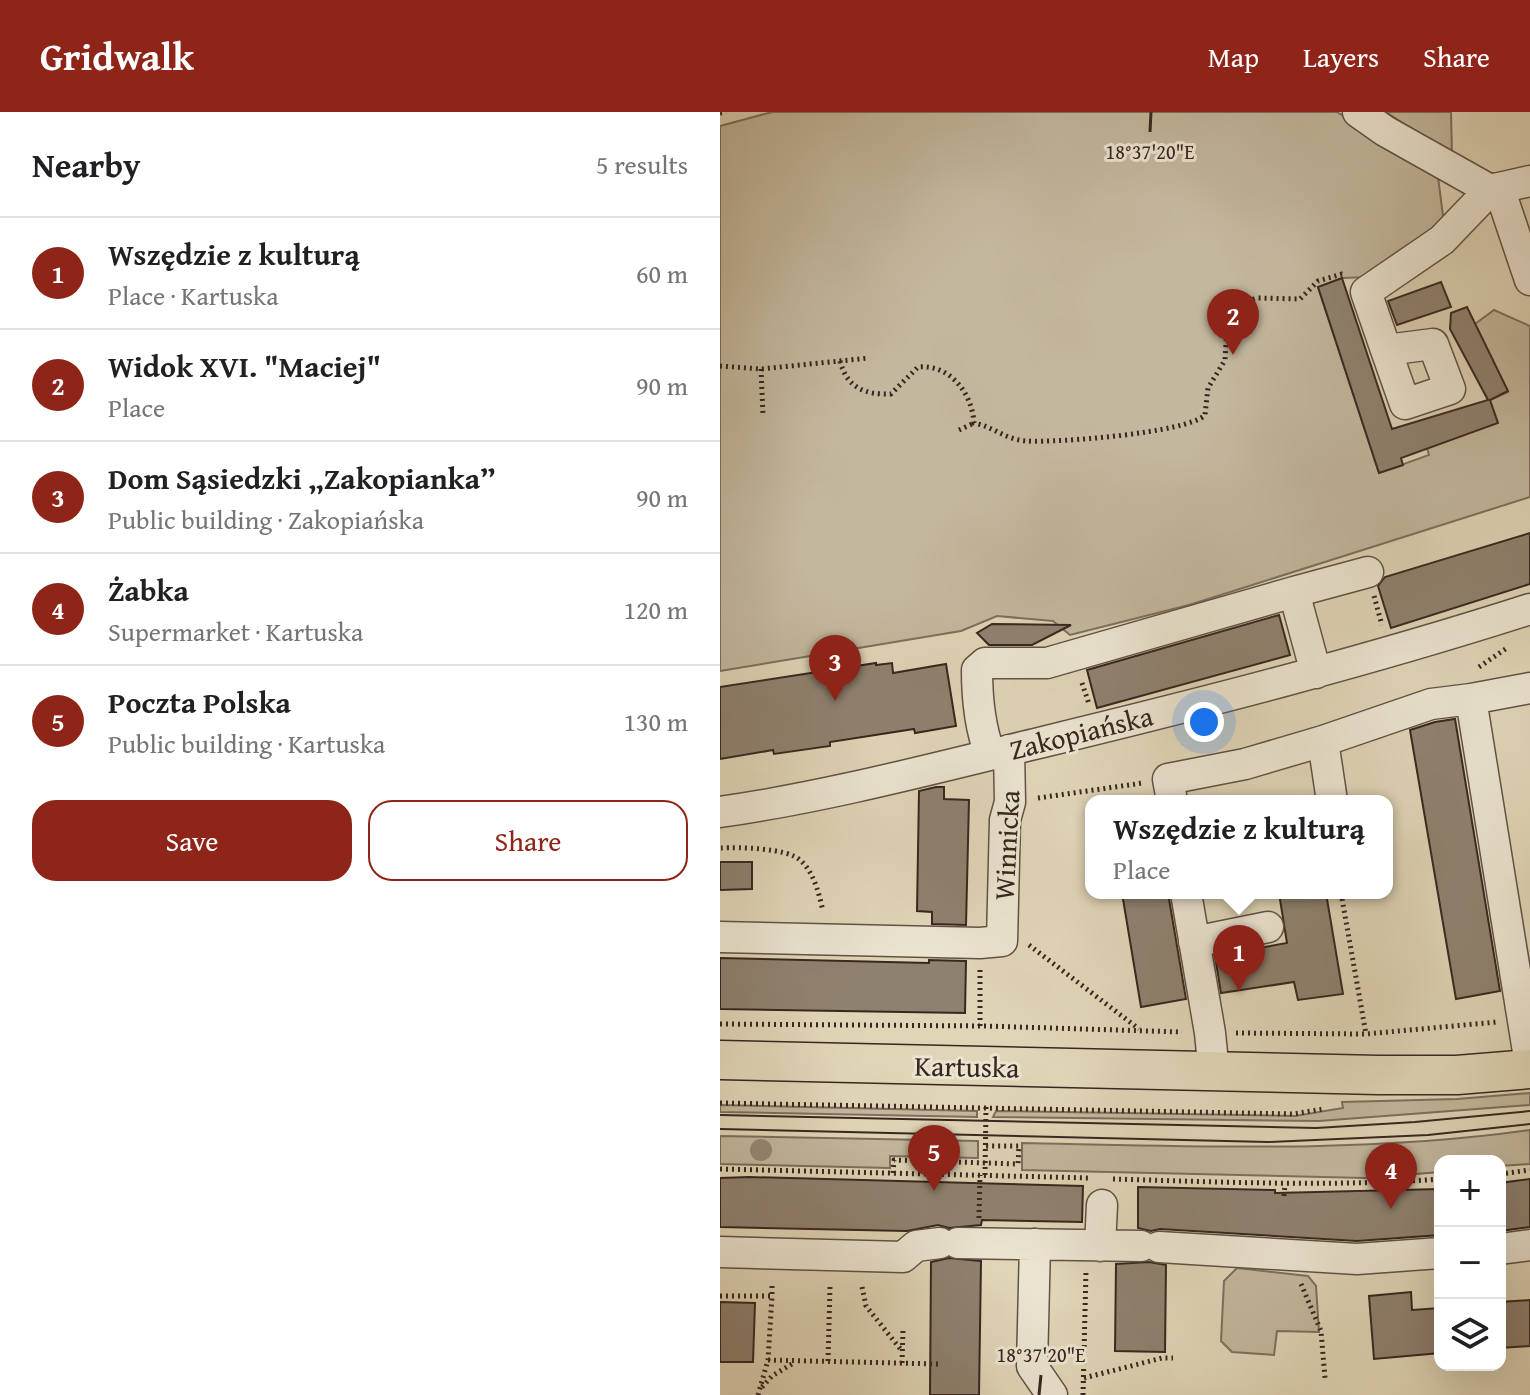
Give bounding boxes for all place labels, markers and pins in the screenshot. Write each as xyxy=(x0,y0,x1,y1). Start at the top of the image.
pin: 2 xyxy=(1207,289,1259,355)
pin: 3 xyxy=(809,635,861,701)
pin: 1 xyxy=(1213,925,1265,991)
pin: 5 xyxy=(908,1125,960,1191)
pin: 4 xyxy=(1365,1143,1417,1209)

